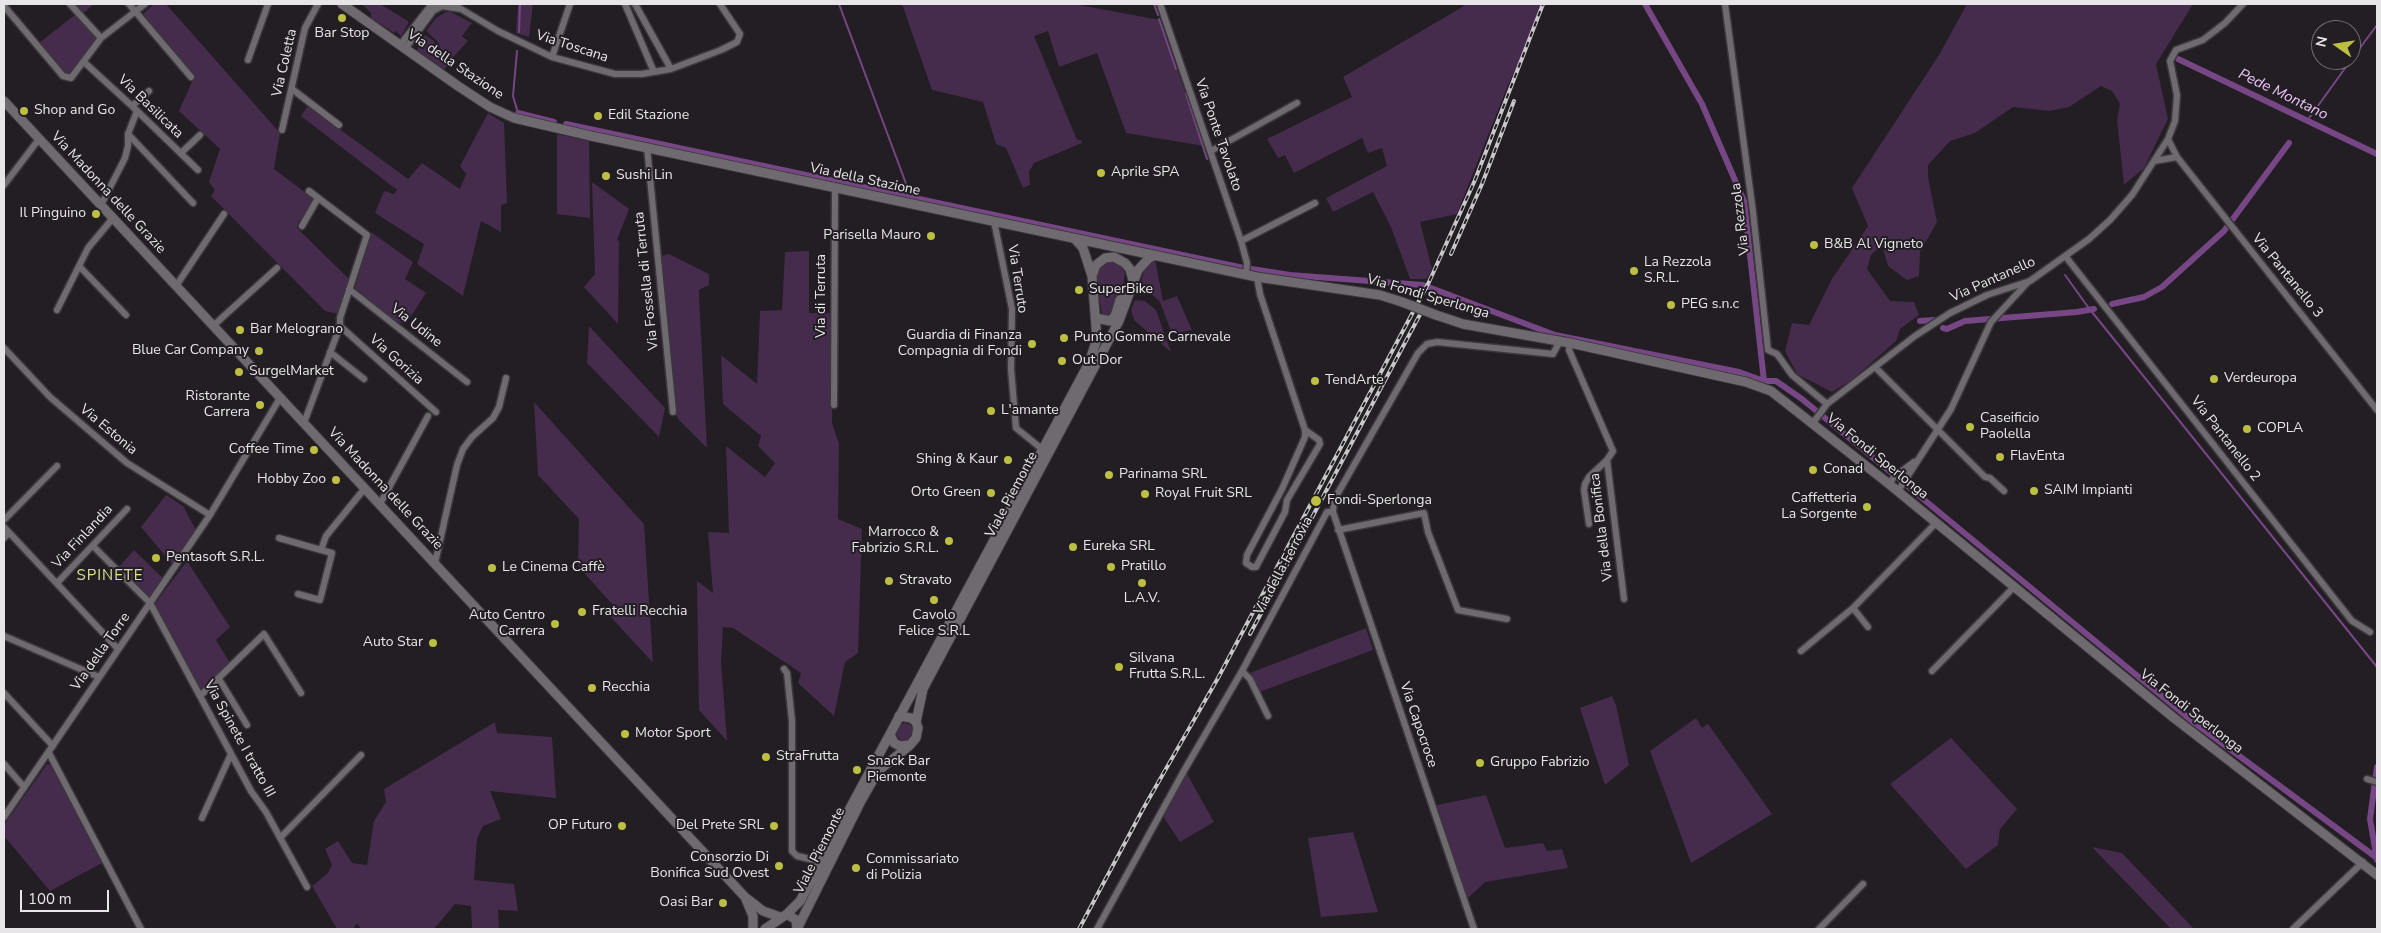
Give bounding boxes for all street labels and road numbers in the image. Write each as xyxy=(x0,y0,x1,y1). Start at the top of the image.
street label: Via Coletta xyxy=(269,27,301,99)
street label: Via della Stazione xyxy=(404,27,506,103)
street label: Via Toscana xyxy=(534,27,610,67)
street label: Via Basilicata xyxy=(114,72,186,142)
street label: Via Ponte Tavolato xyxy=(1191,77,1245,193)
street label: Via Madonna delle Grazie xyxy=(47,128,169,258)
street label: Via della Stazione xyxy=(808,160,922,200)
street label: Via Rezzola xyxy=(1728,182,1754,256)
street label: Via Fossella di Terruta xyxy=(631,211,663,351)
street label: Via Pantanello 3 xyxy=(2248,230,2326,322)
street label: Via Terruto xyxy=(1003,244,1031,314)
street label: Via di Terruta xyxy=(814,254,830,338)
street label: Via Pantanello xyxy=(1948,254,2038,306)
street label: Via Fondi Sperlonga xyxy=(1365,271,1491,323)
street label: Via Udine xyxy=(387,301,445,351)
street label: Via Gorizia xyxy=(365,331,427,389)
street label: Via Pantanello 2 xyxy=(2187,393,2263,485)
street label: Via Estonia xyxy=(76,401,140,459)
street label: Via Fondi Sperlonga xyxy=(1822,411,1932,503)
street label: Via Madonna delle Grazie xyxy=(324,424,446,554)
street label: Viale Piemonte xyxy=(982,449,1042,541)
street label: Via della Bonifica xyxy=(1587,472,1617,582)
street label: Via Finlandia xyxy=(49,502,117,572)
street label: Via della Ferrovia xyxy=(1251,514,1317,618)
street label: Via della Torre xyxy=(68,610,134,694)
street label: Via Fondi Sperlonga xyxy=(2136,666,2246,758)
street label: Via Spinete I tratto III xyxy=(200,677,278,801)
street label: Via Capocroce xyxy=(1395,680,1441,770)
street label: Viale Piemonte xyxy=(791,805,849,897)

